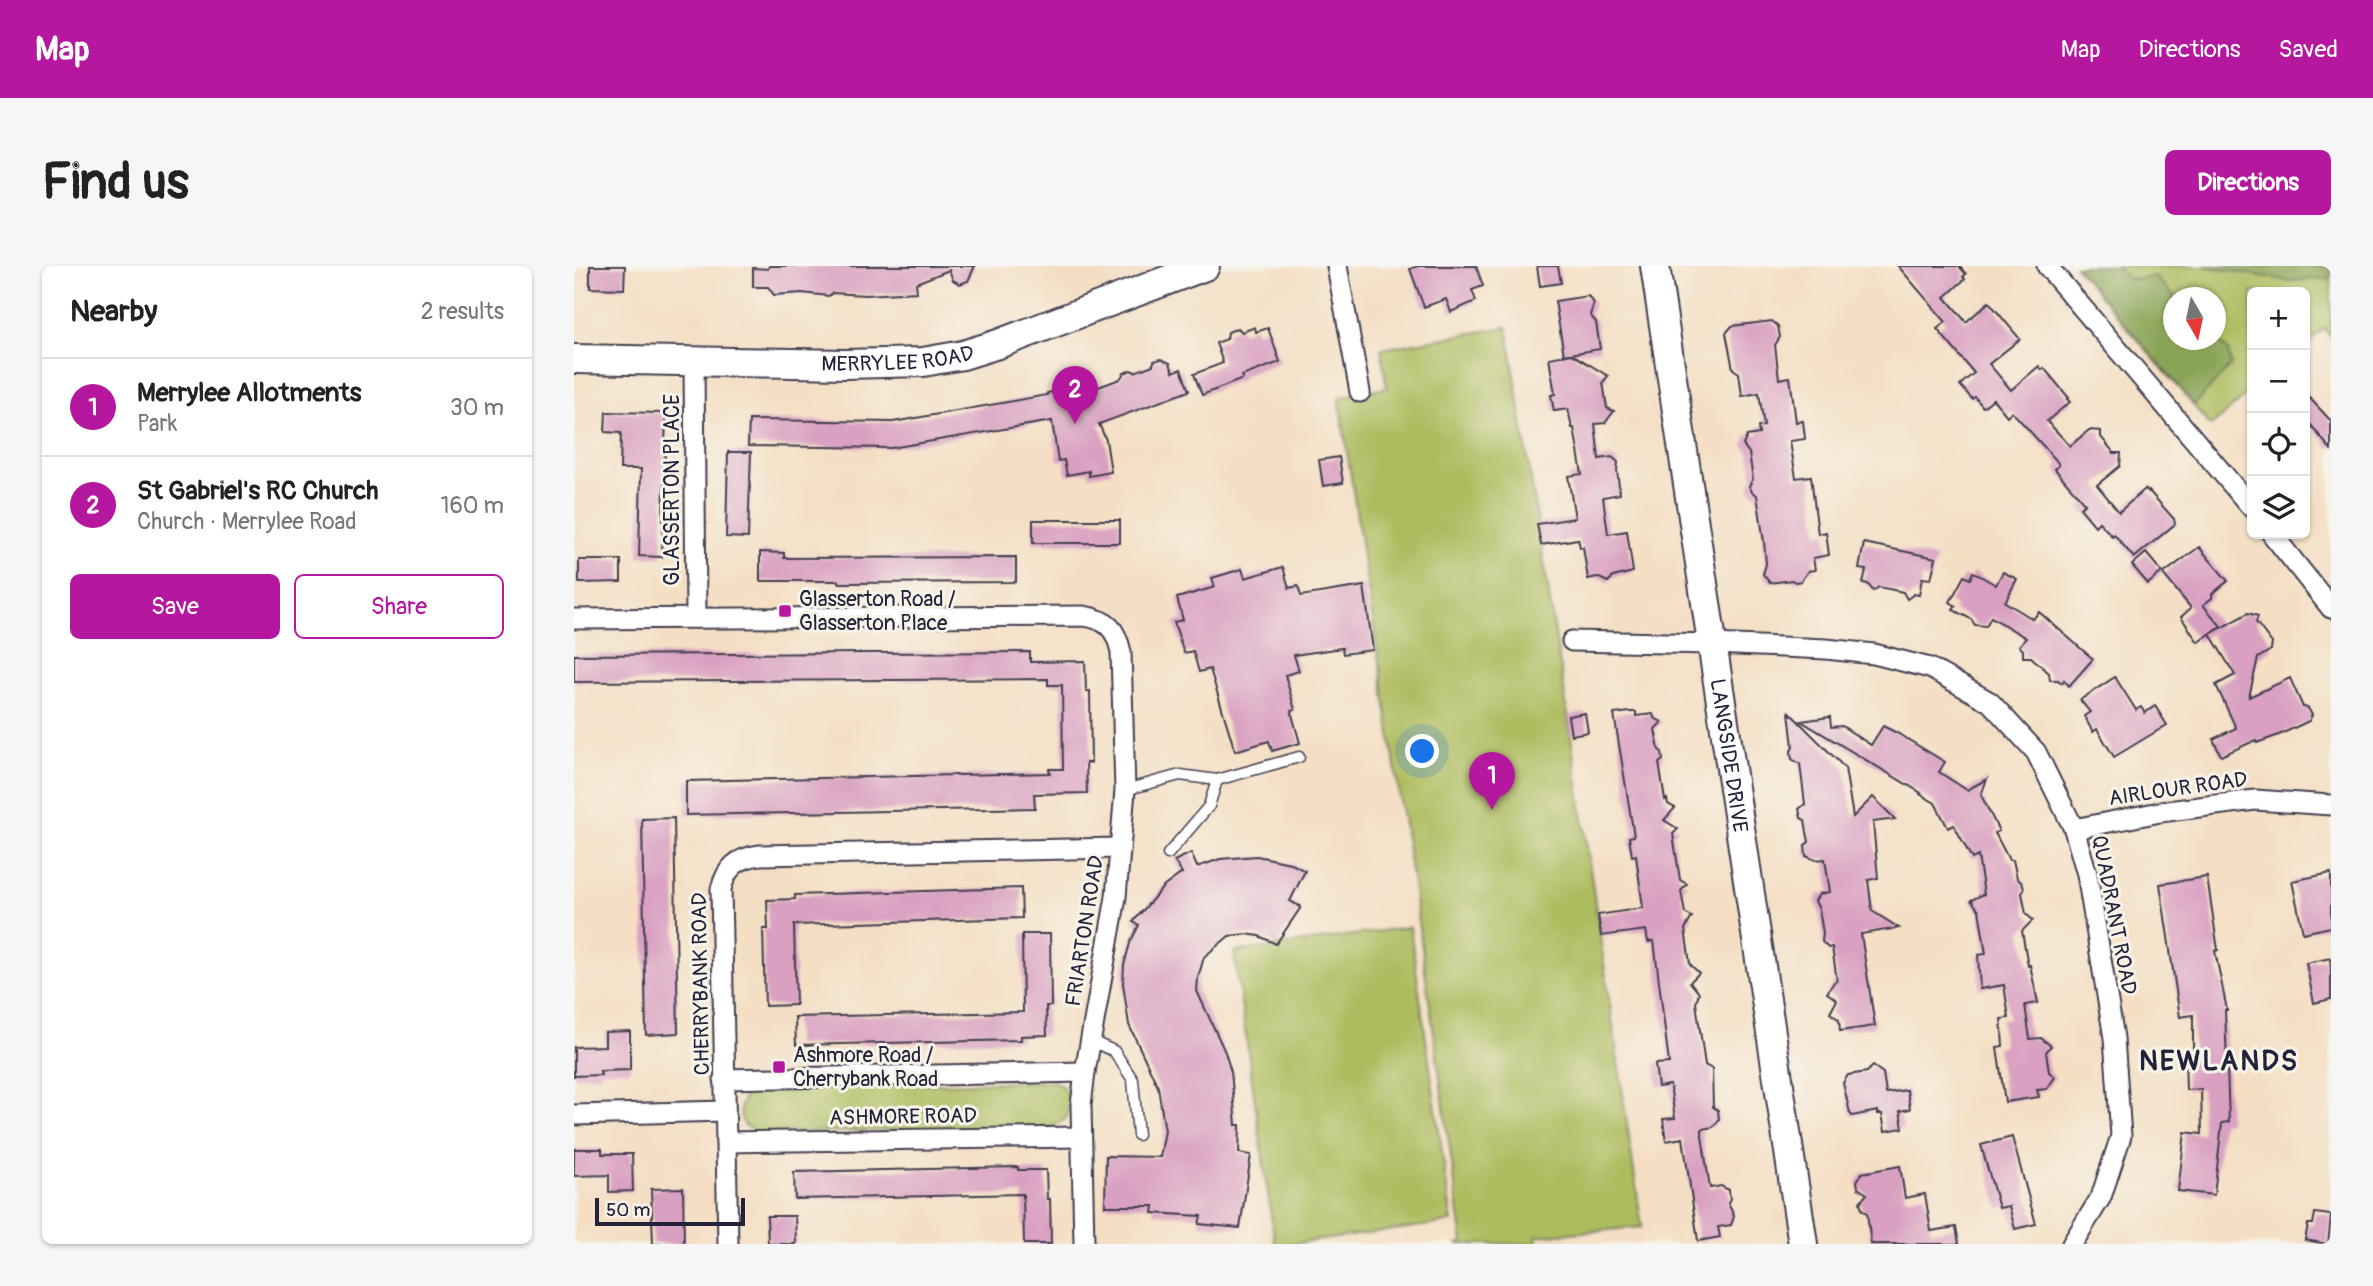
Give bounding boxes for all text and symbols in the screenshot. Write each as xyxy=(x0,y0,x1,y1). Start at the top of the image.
text: Map xyxy=(35,29,90,70)
text: Map xyxy=(2061,35,2101,64)
text: Directions xyxy=(2139,35,2240,64)
text: Saved xyxy=(2278,35,2338,64)
button: Directions xyxy=(2165,150,2331,215)
text: Find us xyxy=(42,152,189,213)
north arrow xyxy=(2163,287,2226,350)
map controls xyxy=(2247,287,2310,539)
button: + xyxy=(2247,287,2310,350)
text: Nearby xyxy=(70,293,157,330)
text: 2 results xyxy=(421,297,504,326)
street label: MERRYLEE ROAD xyxy=(821,339,977,378)
button: − xyxy=(2247,350,2310,413)
pin: 2 xyxy=(1052,366,1098,424)
text: Merrylee Allotments xyxy=(137,377,361,409)
text: 1 xyxy=(89,393,98,422)
text: 30 m xyxy=(450,393,504,422)
street label: GLASSERTON PLACE xyxy=(659,394,686,586)
text: Park xyxy=(137,409,177,438)
button: locate xyxy=(2247,413,2310,476)
text: St Gabriel's RC Church xyxy=(137,475,378,507)
button: layers xyxy=(2247,476,2310,539)
text: 2 xyxy=(87,491,99,520)
text: 160 m xyxy=(440,491,504,520)
text: Church · Merrylee Road xyxy=(137,507,357,536)
button: Save xyxy=(70,574,280,639)
button: Share xyxy=(294,574,504,639)
place label: Glasserton Road / Glasserton Place xyxy=(799,586,956,637)
marker: Glasserton Road / Glasserton Place xyxy=(777,603,793,619)
street label: LANGSIDE DRIVE xyxy=(1704,677,1754,834)
your location xyxy=(1405,734,1439,768)
pin: 1 xyxy=(1469,752,1515,810)
street label: AIRLOUR ROAD xyxy=(2107,766,2249,812)
street label: QUADRANT ROAD xyxy=(2085,833,2143,997)
street label: FRIARTON ROAD xyxy=(1060,854,1110,1008)
street label: CHERRYBANK ROAD xyxy=(686,892,716,1076)
place label: Ashmore Road / Cherrybank Road xyxy=(793,1042,938,1093)
district label: NEWLANDS xyxy=(2139,1044,2299,1079)
marker: Ashmore Road / Cherrybank Road xyxy=(771,1059,787,1075)
street label: ASHMORE ROAD xyxy=(829,1102,977,1132)
scale bar xyxy=(595,1195,746,1227)
text: 50 m xyxy=(606,1198,650,1222)

